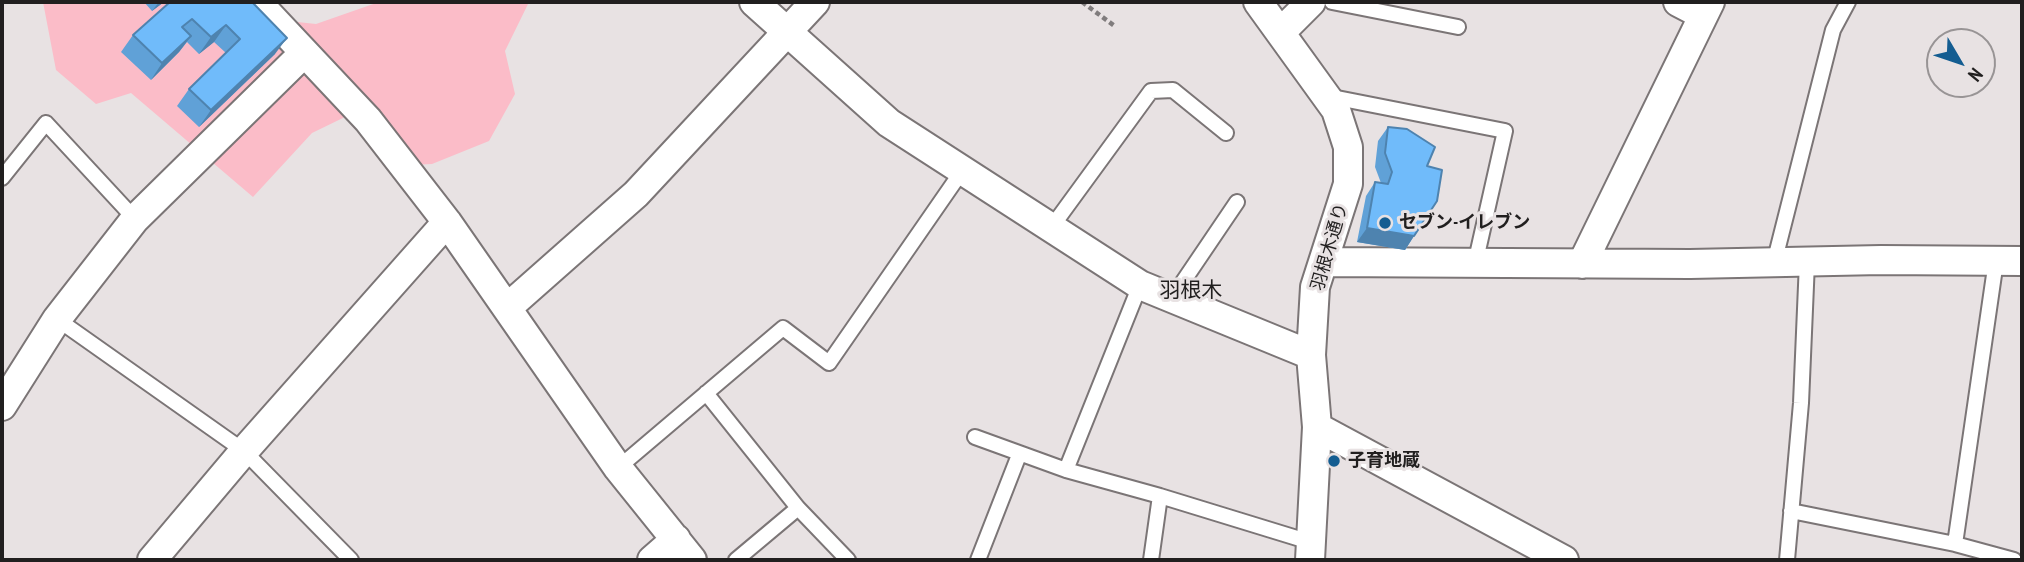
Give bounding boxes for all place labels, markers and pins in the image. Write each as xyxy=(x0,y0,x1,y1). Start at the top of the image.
place label: セブン-イレブン xyxy=(1399,212,1530,234)
marker: セブン-イレブン xyxy=(1377,215,1393,231)
place label: 子育地蔵 xyxy=(1348,450,1420,472)
marker: 子育地蔵 xyxy=(1326,453,1342,469)

